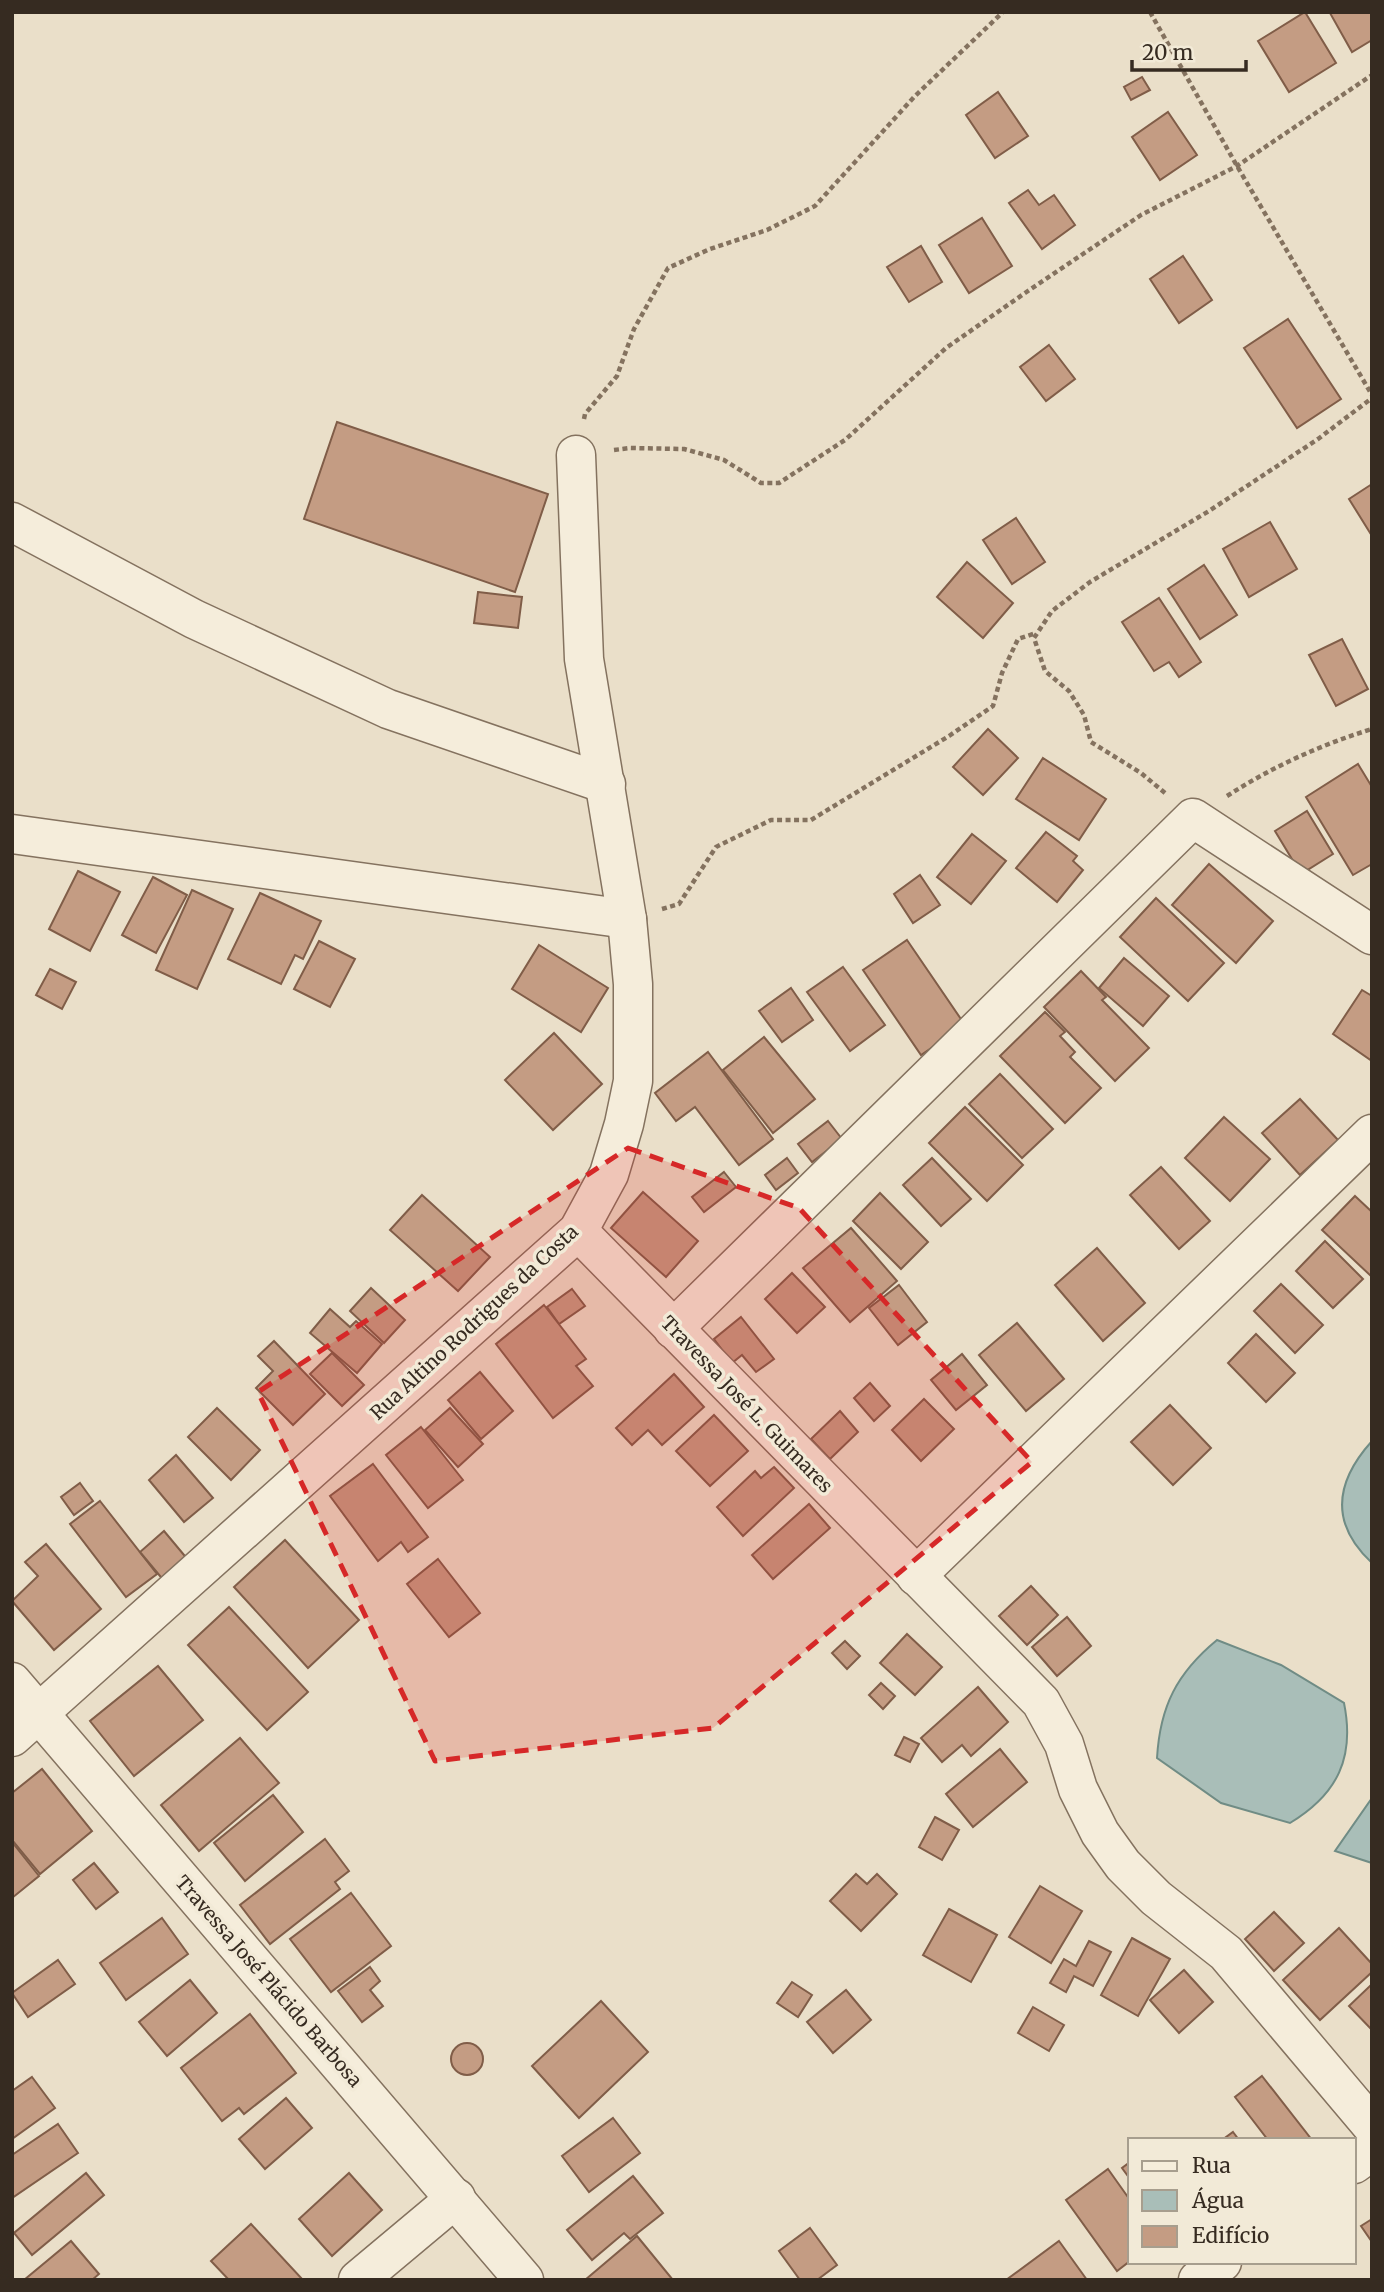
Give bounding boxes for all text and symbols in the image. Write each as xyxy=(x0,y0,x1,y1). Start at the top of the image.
scale bar xyxy=(1132,28,1246,72)
text: 20 m xyxy=(1142,39,1194,66)
street label: Rua Altino Rodrigues da Costa xyxy=(365,1219,583,1425)
street label: Travessa José L. Guimares xyxy=(656,1311,838,1497)
street label: Travessa José Plácido Barbosa xyxy=(171,1870,367,2092)
legend xyxy=(1128,2138,1356,2264)
text: Rua xyxy=(1192,2152,1231,2179)
text: Água xyxy=(1191,2186,1244,2214)
text: Edifício xyxy=(1192,2222,1269,2249)

